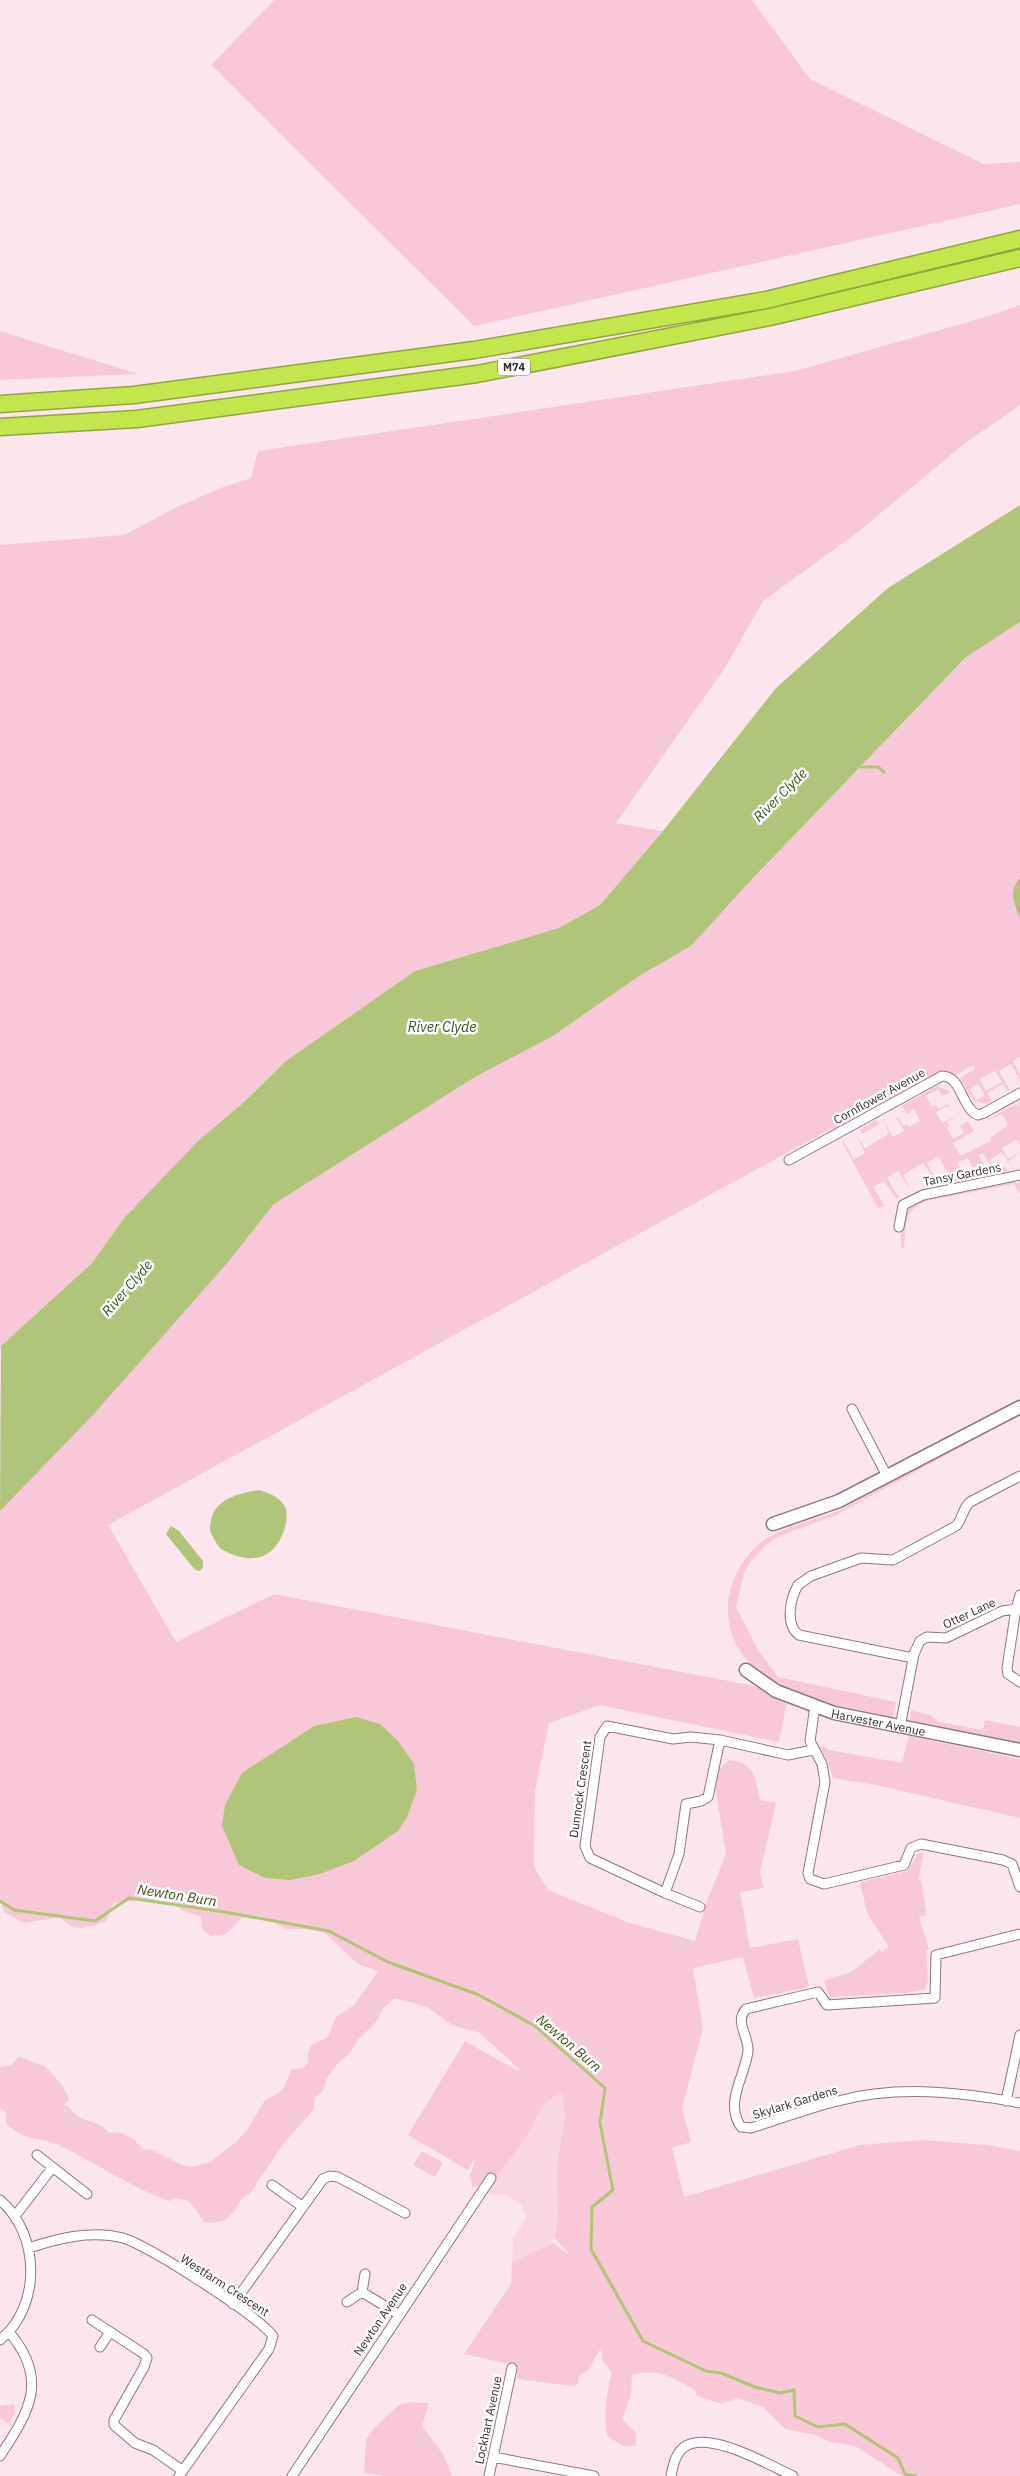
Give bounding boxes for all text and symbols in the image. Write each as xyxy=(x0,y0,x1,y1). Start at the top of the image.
road number: M74 xyxy=(498,358,530,376)
water label: River Clyde xyxy=(749,764,811,826)
water label: River Clyde xyxy=(408,1018,476,1036)
street label: Cornflower Avenue xyxy=(831,1064,928,1127)
street label: Tansy Gardens xyxy=(922,1159,1002,1189)
water label: River Clyde xyxy=(98,1256,156,1320)
street label: Otter Lane xyxy=(940,1594,998,1632)
street label: Harvester Avenue xyxy=(830,1705,927,1739)
street label: Dunnock Crescent xyxy=(566,1739,594,1839)
water label: Newton Burn xyxy=(136,1880,218,1910)
water label: Newton Burn xyxy=(533,2010,605,2076)
street label: Skylark Gardens xyxy=(751,2082,839,2122)
street label: Westfarm Crescent xyxy=(178,2251,272,2319)
street label: Newton Avenue xyxy=(350,2279,410,2358)
street label: Lockhart Avenue xyxy=(471,2374,505,2465)

